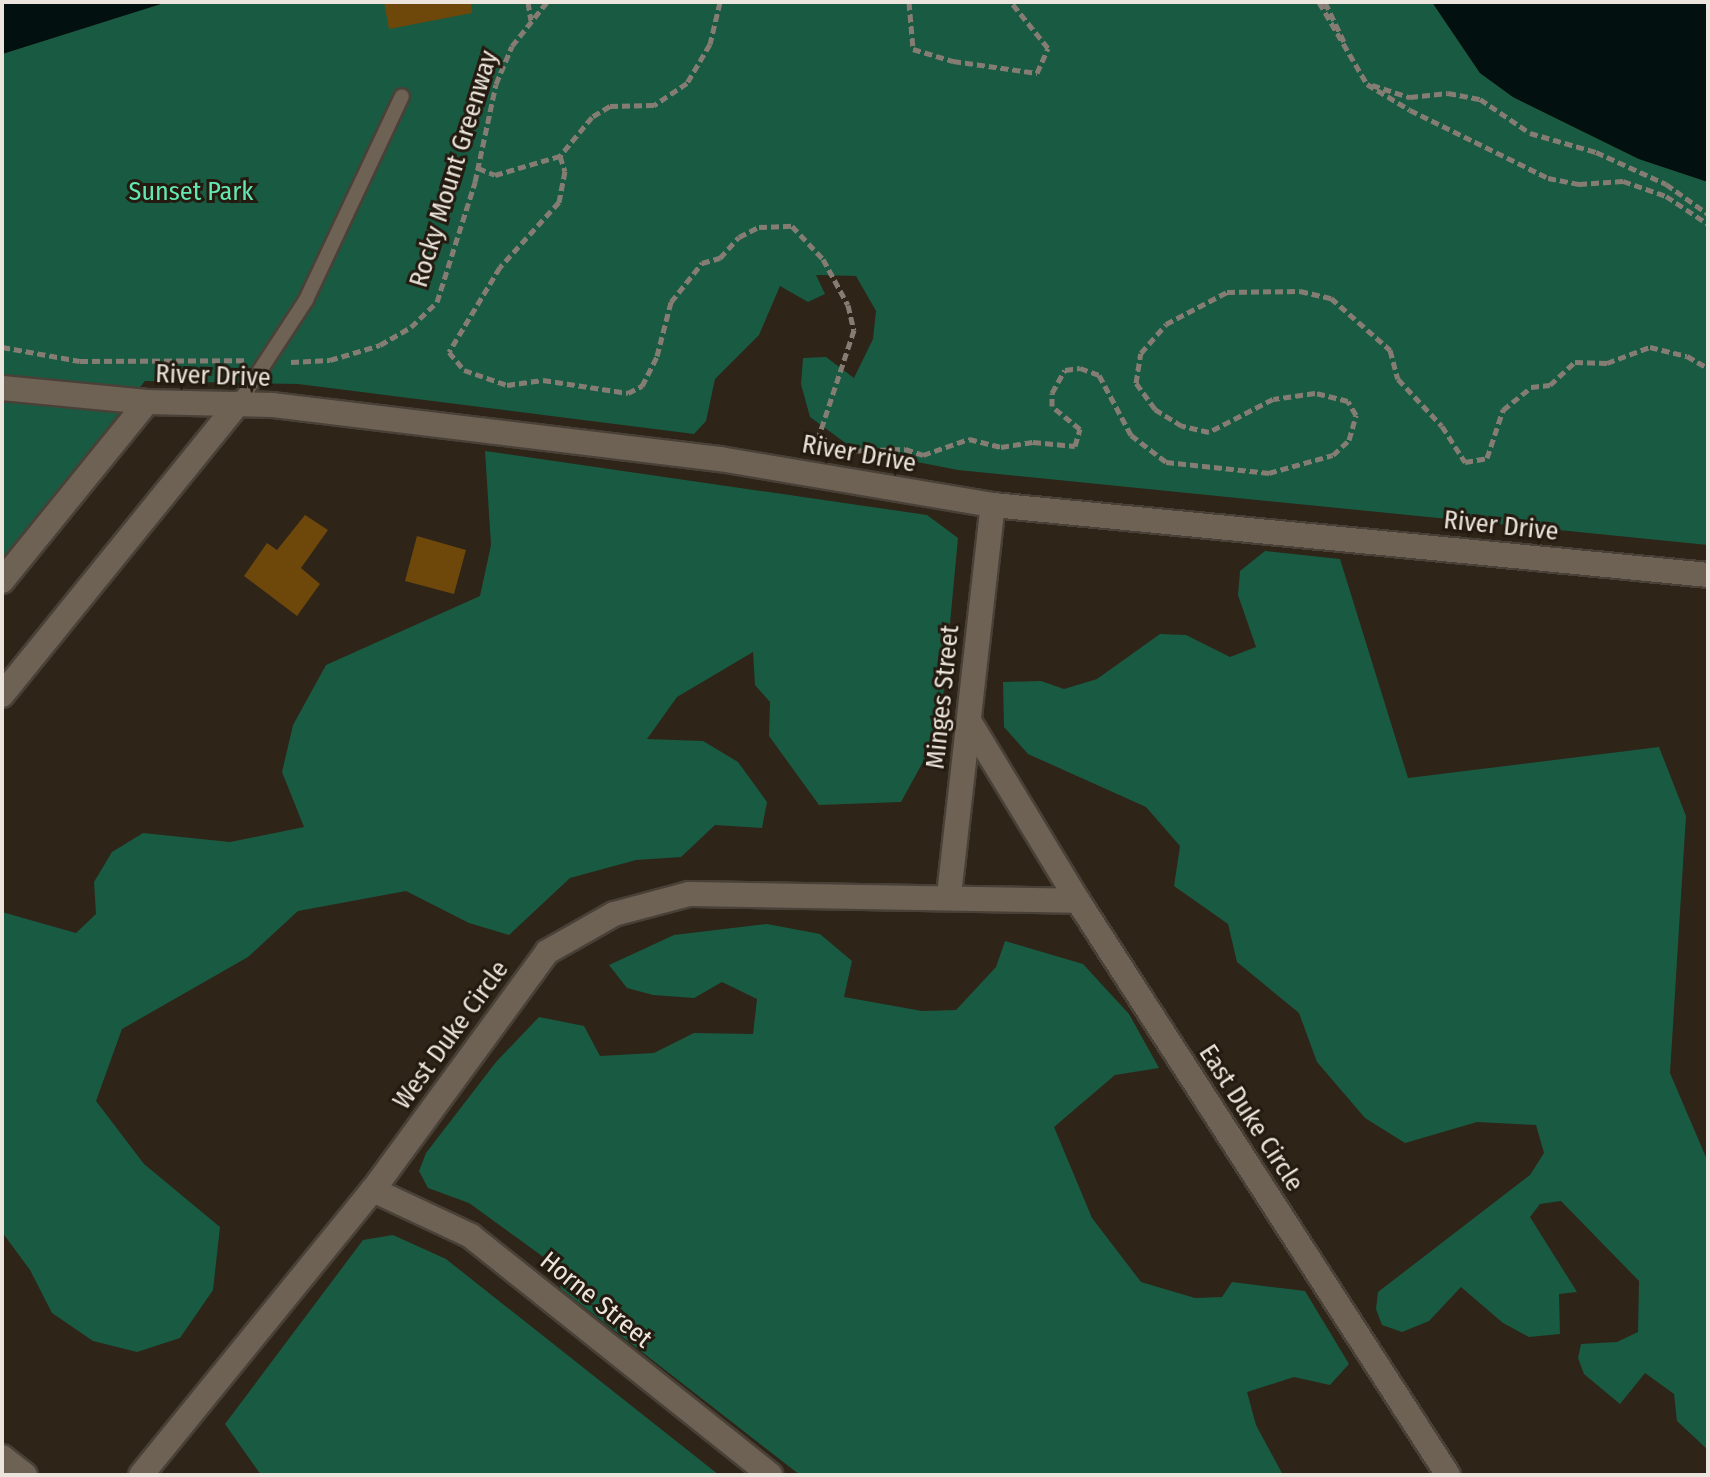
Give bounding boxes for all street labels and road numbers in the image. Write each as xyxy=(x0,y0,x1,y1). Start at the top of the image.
street label: Rocky Mount Greenway xyxy=(403,47,505,291)
street label: River Drive xyxy=(155,358,271,394)
street label: River Drive xyxy=(800,429,918,479)
street label: River Drive xyxy=(1442,504,1560,548)
street label: Minges Street xyxy=(920,623,966,771)
street label: West Duke Circle xyxy=(387,955,515,1115)
street label: East Duke Circle xyxy=(1192,1039,1310,1197)
street label: Horne Street xyxy=(534,1245,658,1355)

